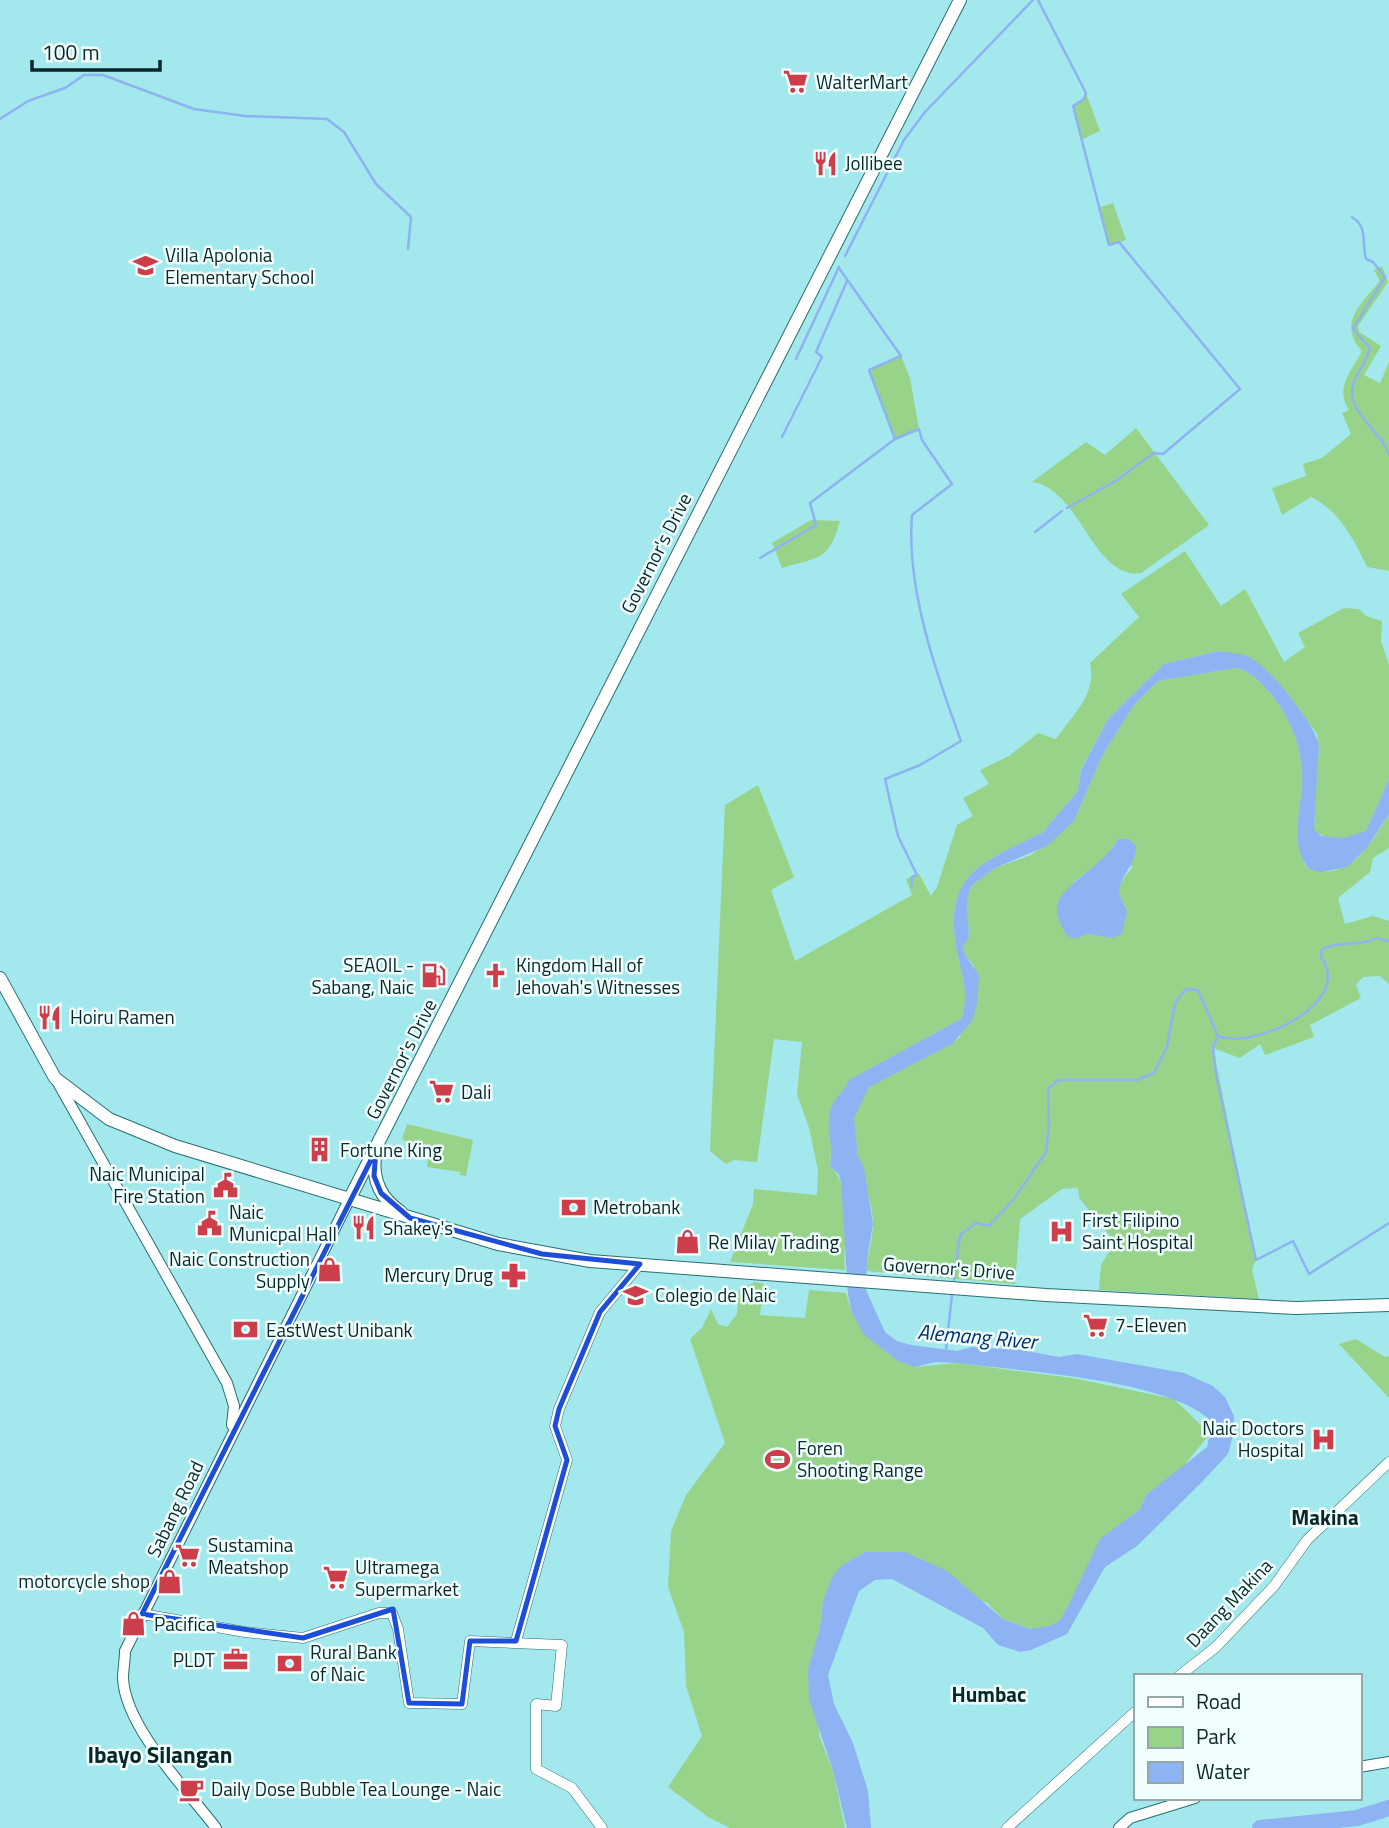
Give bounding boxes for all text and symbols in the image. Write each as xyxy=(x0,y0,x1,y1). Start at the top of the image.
scale bar xyxy=(32,28,159,72)
text: 100 m xyxy=(42,36,99,68)
place label: WalterMart xyxy=(816,67,908,96)
supermarket icon: WalterMart xyxy=(782,68,810,96)
place label: Jollibee xyxy=(845,148,903,177)
restaurant icon: Jollibee xyxy=(811,149,839,177)
place label: Villa Apolonia Elementary School xyxy=(165,240,314,291)
school or university icon: Villa Apolonia Elementary School xyxy=(131,252,159,280)
street label: Governor's Drive xyxy=(613,487,698,618)
place label: SEAOIL - Sabang, Naic xyxy=(311,950,414,1001)
place label: Kingdom Hall of Jehovah's Witnesses xyxy=(516,950,680,1001)
fuel station icon: SEAOIL - Sabang, Naic xyxy=(420,962,448,990)
church icon: Kingdom Hall of Jehovah's Witnesses xyxy=(482,962,510,990)
street label: Governor's Drive xyxy=(358,993,443,1124)
place label: Hoiru Ramen xyxy=(70,1002,175,1031)
restaurant icon: Hoiru Ramen xyxy=(36,1003,64,1031)
place label: Dali xyxy=(461,1077,491,1106)
supermarket icon: Dali xyxy=(427,1078,455,1106)
place label: Fortune King xyxy=(340,1135,442,1164)
building icon: Fortune King xyxy=(306,1136,334,1164)
place label: Naic Municipal Fire Station xyxy=(89,1159,205,1210)
public building icon: Naic Municipal Fire Station xyxy=(211,1171,239,1199)
place label: Metrobank xyxy=(593,1192,680,1221)
bank icon: Metrobank xyxy=(559,1193,587,1221)
place label: Naic Municpal Hall xyxy=(229,1197,337,1248)
place label: First Filipino Saint Hospital xyxy=(1082,1205,1193,1256)
public building icon: Naic Municpal Hall xyxy=(195,1209,223,1237)
place label: Shakey's xyxy=(383,1213,453,1242)
restaurant icon: Shakey's xyxy=(349,1214,377,1242)
hospital icon: First Filipino Saint Hospital xyxy=(1048,1217,1076,1245)
place label: Re Milay Trading xyxy=(708,1227,839,1256)
shop icon: Re Milay Trading xyxy=(674,1228,702,1256)
place label: Naic Construction Supply xyxy=(169,1244,310,1295)
street label: Governor's Drive xyxy=(882,1248,1016,1287)
shop icon: Naic Construction Supply xyxy=(316,1256,344,1284)
place label: Mercury Drug xyxy=(384,1260,493,1289)
pharmacy icon: Mercury Drug xyxy=(499,1261,527,1289)
place label: Colegio de Naic xyxy=(655,1280,776,1309)
school or university icon: Colegio de Naic xyxy=(621,1281,649,1309)
place label: 7-Eleven xyxy=(1115,1310,1187,1339)
supermarket icon: 7-Eleven xyxy=(1081,1311,1109,1339)
place label: EastWest Unibank xyxy=(266,1315,413,1344)
water label: Alemang River xyxy=(916,1315,1040,1357)
bank icon: EastWest Unibank xyxy=(232,1316,260,1344)
place label: Naic Doctors Hospital xyxy=(1202,1413,1304,1464)
hospital icon: Naic Doctors Hospital xyxy=(1310,1425,1338,1453)
place label: Foren Shooting Range xyxy=(797,1433,923,1484)
sports icon: Foren Shooting Range xyxy=(763,1445,791,1473)
street label: Sabang Road xyxy=(139,1455,211,1562)
district label: Makina xyxy=(1291,1501,1359,1533)
place label: Sustamina Meatshop xyxy=(208,1530,294,1581)
supermarket icon: Sustamina Meatshop xyxy=(174,1542,202,1570)
street label: Daang Makina xyxy=(1179,1551,1279,1654)
place label: Ultramega Supermarket xyxy=(355,1552,459,1603)
supermarket icon: Ultramega Supermarket xyxy=(321,1564,349,1592)
place label: motorcycle shop xyxy=(18,1566,150,1595)
shop icon: motorcycle shop xyxy=(156,1567,184,1595)
place label: Pacifica xyxy=(154,1609,216,1638)
shop icon: Pacifica xyxy=(120,1610,148,1638)
place label: Rural Bank of Naic xyxy=(310,1637,397,1688)
place label: PLDT xyxy=(173,1645,215,1674)
office icon: PLDT xyxy=(221,1646,249,1674)
bank icon: Rural Bank of Naic xyxy=(276,1649,304,1677)
legend xyxy=(1134,1674,1361,1800)
district label: Humbac xyxy=(952,1678,1026,1710)
text: Road xyxy=(1196,1685,1241,1717)
text: Park xyxy=(1196,1720,1236,1752)
district label: Ibayo Silangan xyxy=(87,1737,233,1772)
text: Water xyxy=(1196,1755,1250,1787)
place label: Daily Dose Bubble Tea Lounge - Naic xyxy=(211,1774,501,1803)
cafe icon: Daily Dose Bubble Tea Lounge - Naic xyxy=(177,1775,205,1803)

